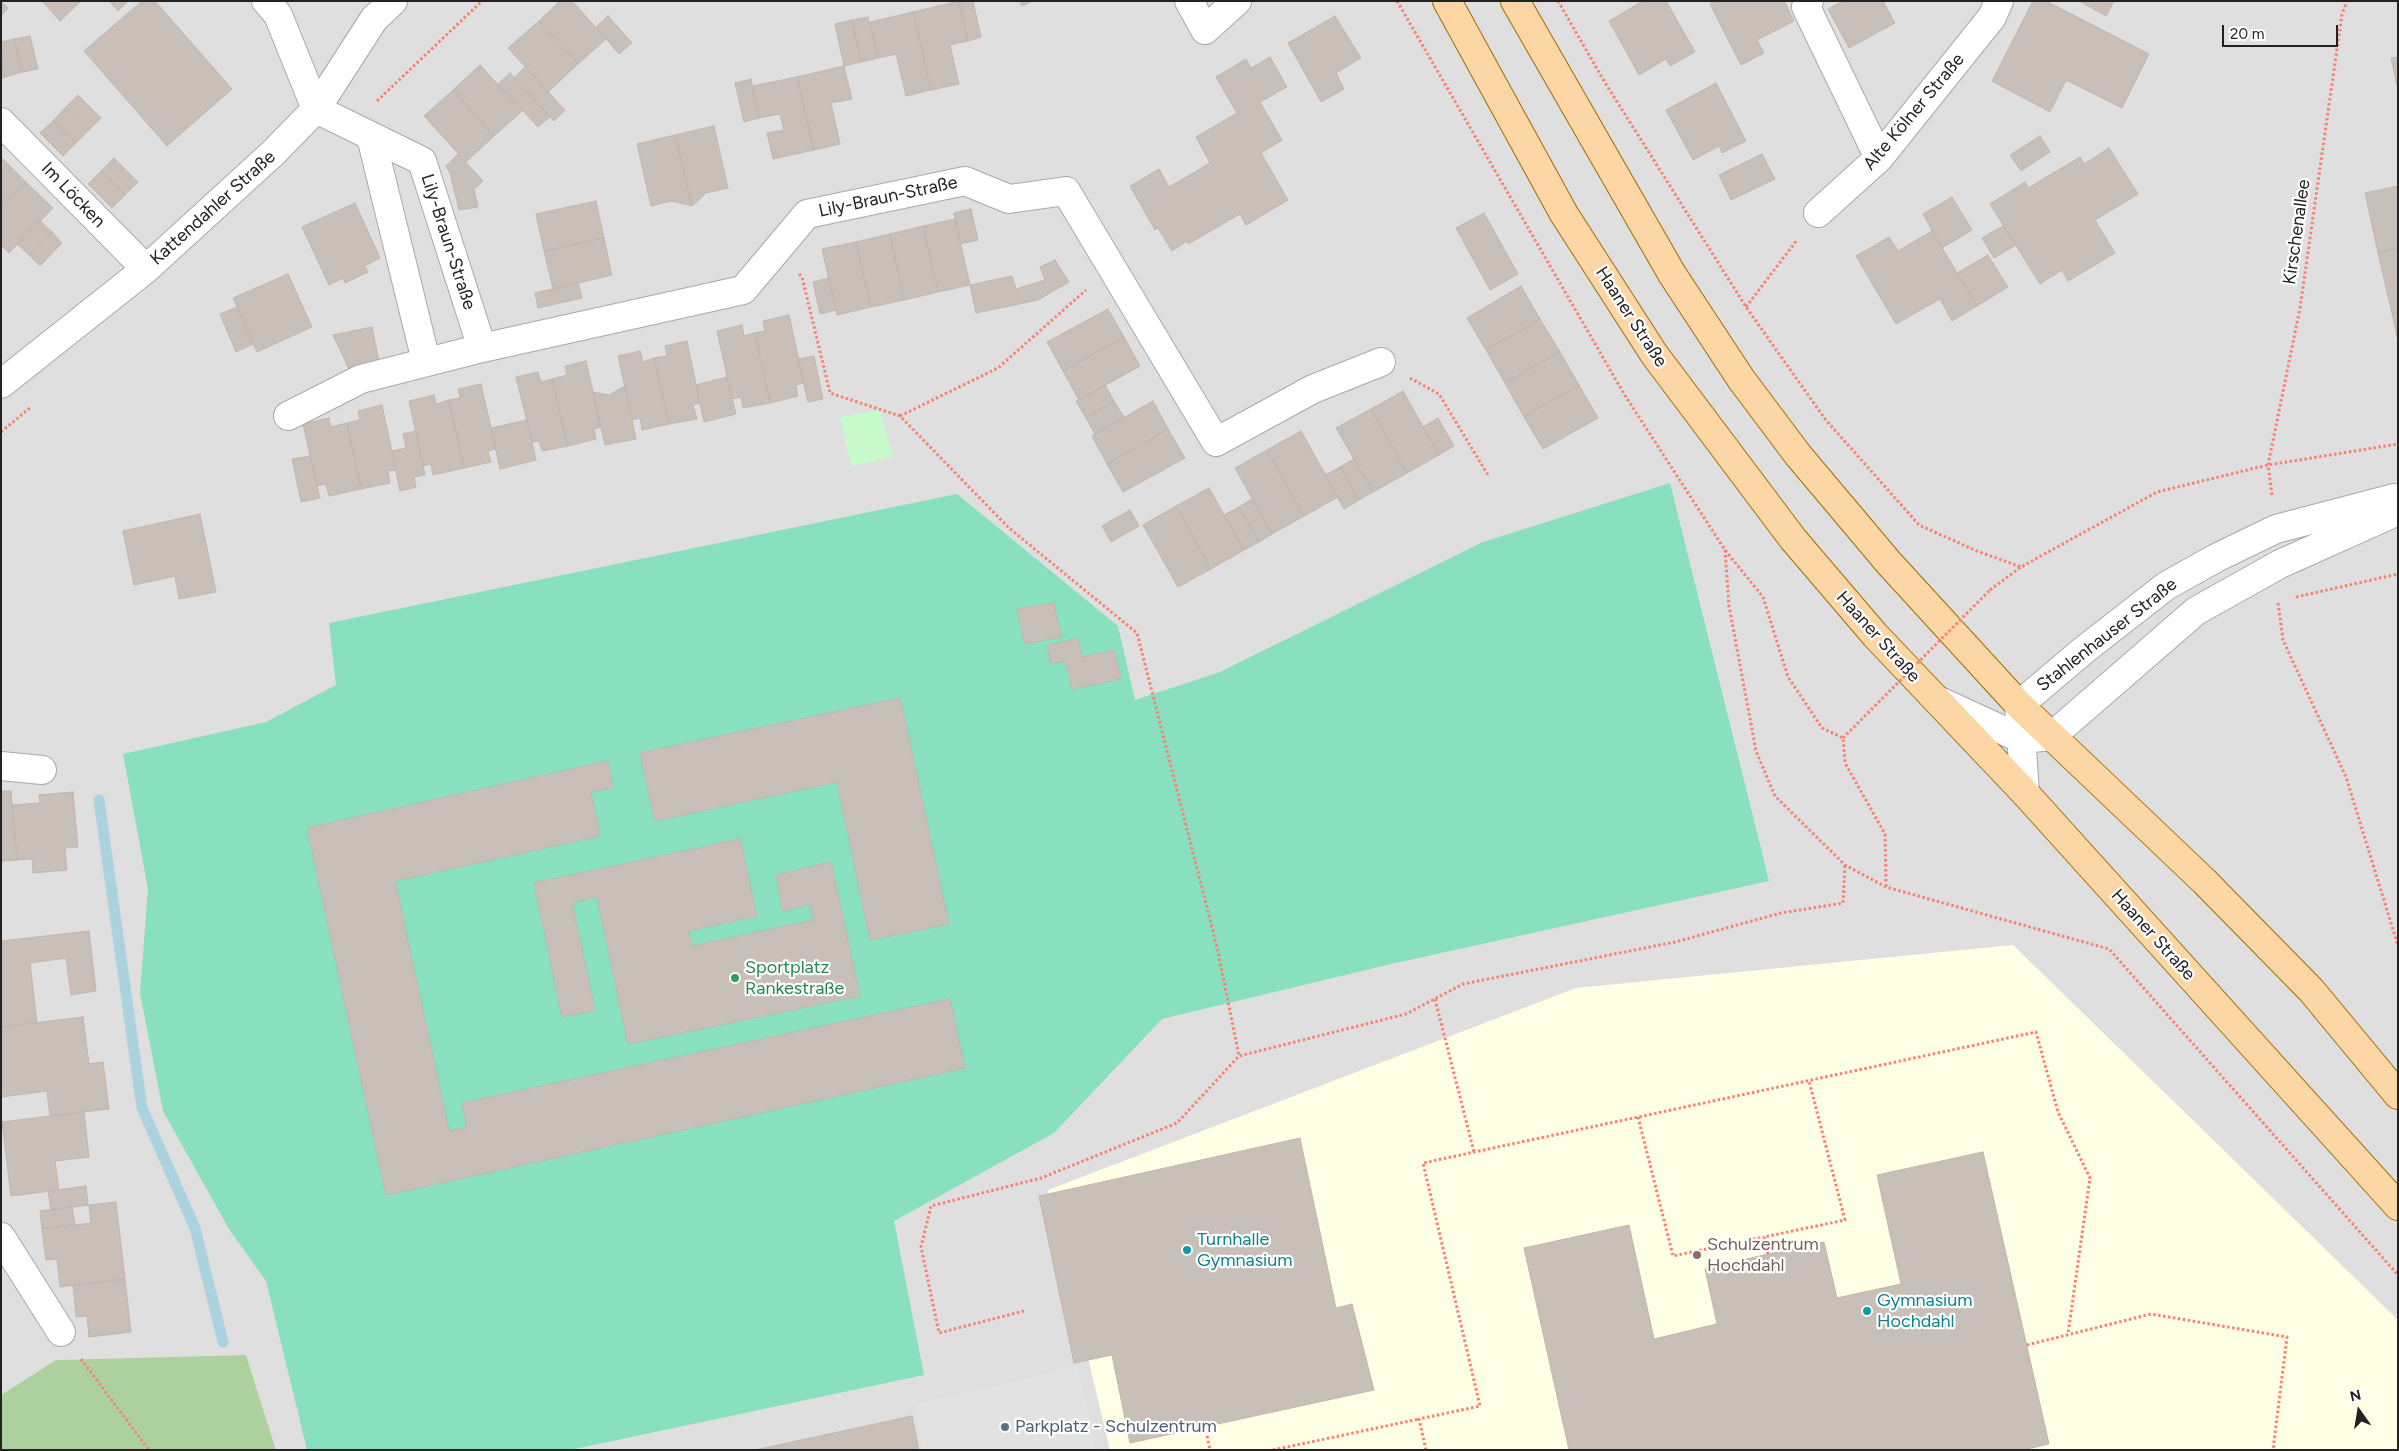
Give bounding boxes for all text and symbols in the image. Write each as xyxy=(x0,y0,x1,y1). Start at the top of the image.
scale bar xyxy=(2224,15,2340,47)
text: 20 m xyxy=(2230,25,2264,43)
street label: Alte Kölner Straße xyxy=(1859,49,1969,175)
street label: Kattendahler Straße xyxy=(146,146,280,270)
street label: Im Löcken xyxy=(37,158,109,232)
street label: Lily-Braun-Straße xyxy=(416,171,480,313)
street label: Lily-Braun-Straße xyxy=(817,172,959,222)
street label: Kirschenallee xyxy=(2279,178,2315,286)
street label: Haaner Straße xyxy=(1591,263,1671,371)
street label: Stahlenhauser Straße xyxy=(2033,574,2181,696)
street label: Haaner Straße xyxy=(1831,587,1925,687)
street label: Haaner Straße xyxy=(2106,885,2200,985)
place label: Sportplatz Rankestraße xyxy=(745,957,844,1000)
marker: Sportplatz Rankestraße xyxy=(729,972,741,984)
place label: Turnhalle Gymnasium xyxy=(1197,1229,1293,1272)
place label: Schulzentrum Hochdahl xyxy=(1707,1234,1819,1276)
marker: Turnhalle Gymnasium xyxy=(1181,1244,1193,1256)
marker: Schulzentrum Hochdahl xyxy=(1691,1249,1703,1261)
place label: Gymnasium Hochdahl xyxy=(1877,1290,1973,1332)
marker: Gymnasium Hochdahl xyxy=(1861,1305,1873,1317)
north arrow xyxy=(2334,1386,2384,1436)
text: N xyxy=(2348,1386,2363,1405)
place label: Parkplatz - Schulzentrum xyxy=(1015,1416,1217,1438)
marker: Parkplatz - Schulzentrum xyxy=(999,1421,1011,1433)

